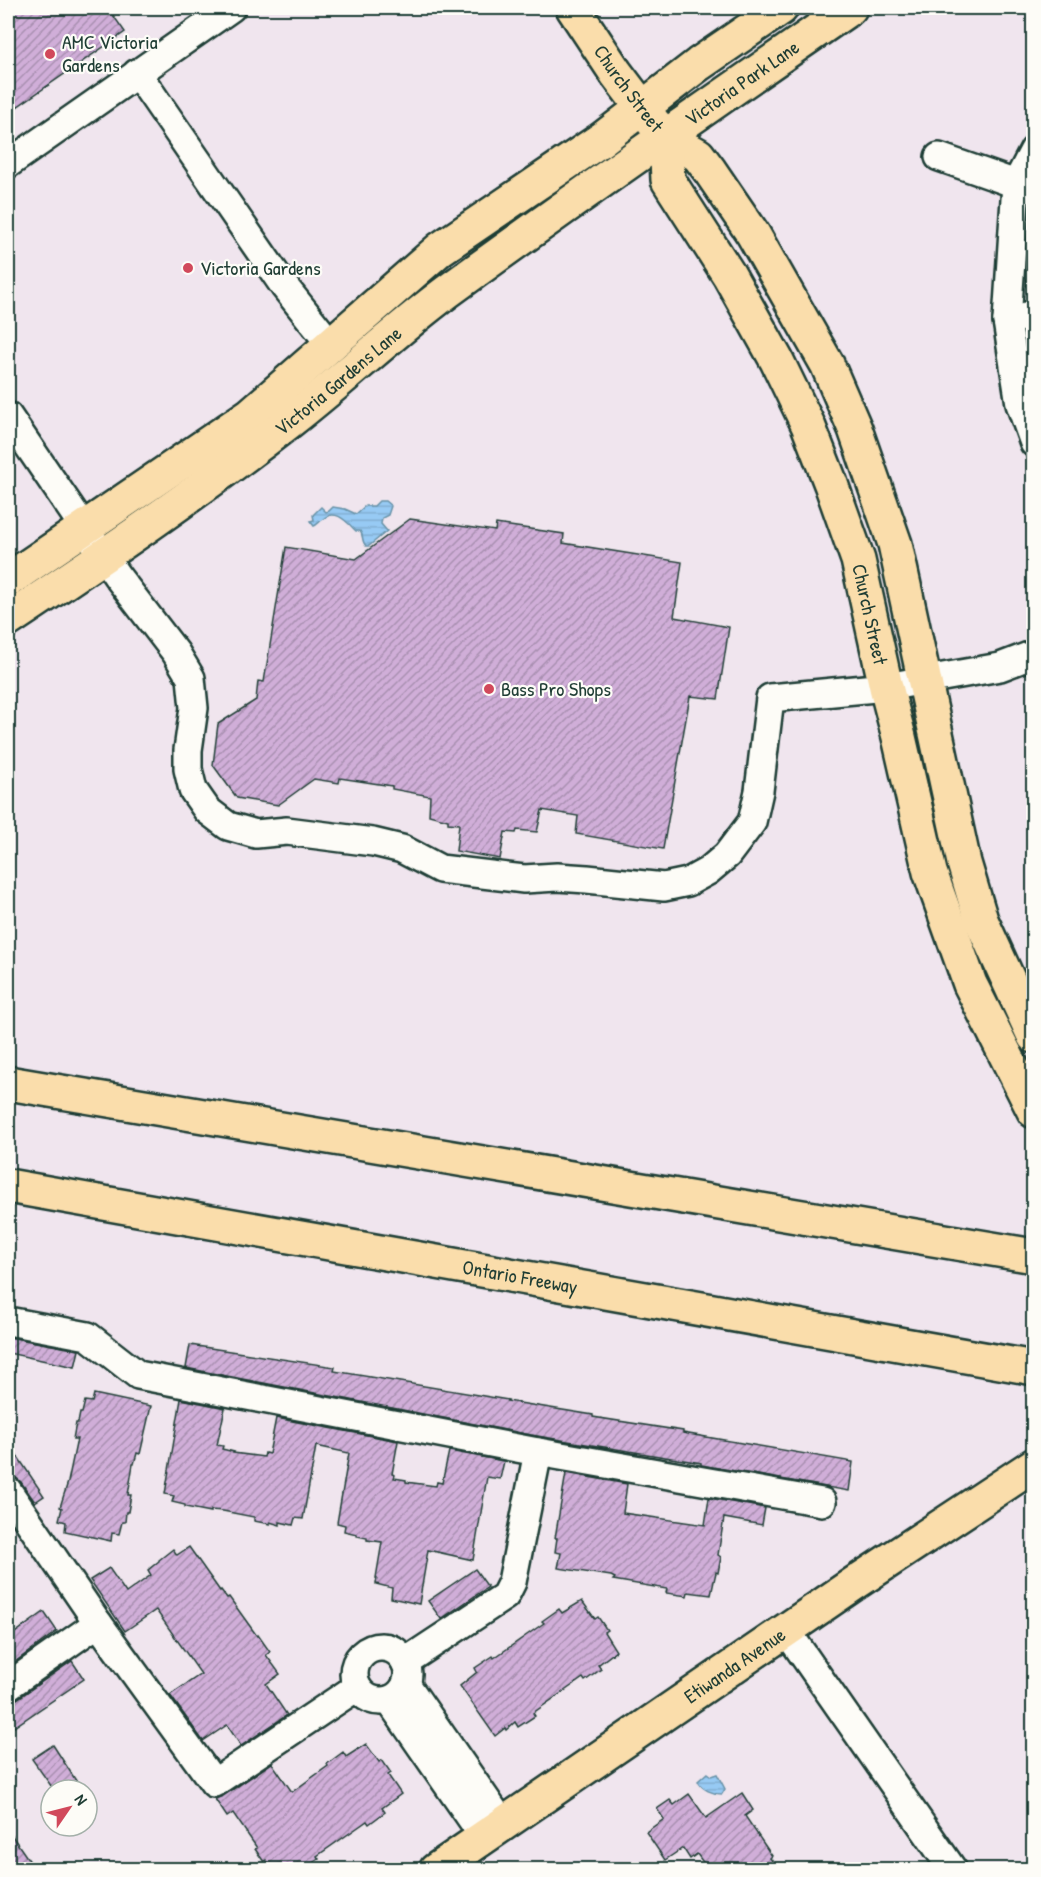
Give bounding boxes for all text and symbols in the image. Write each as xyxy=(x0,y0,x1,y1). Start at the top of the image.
place label: AMC Victoria Gardens xyxy=(62,28,158,78)
street label: Victoria Park Lane xyxy=(679,33,804,132)
street label: Church Street xyxy=(588,39,671,139)
marker: AMC Victoria Gardens xyxy=(43,47,57,61)
place label: Victoria Gardens xyxy=(200,254,321,281)
marker: Victoria Gardens xyxy=(181,261,195,275)
street label: Victoria Gardens Lane xyxy=(269,319,407,441)
street label: Church Street xyxy=(846,561,895,668)
place label: Bass Pro Shops xyxy=(501,675,611,702)
marker: Bass Pro Shops xyxy=(482,682,496,696)
street label: Ontario Freeway xyxy=(460,1253,580,1300)
street label: Etiwanda Avenue xyxy=(678,1621,790,1709)
north arrow xyxy=(39,1778,99,1838)
text: N xyxy=(70,1790,93,1810)

